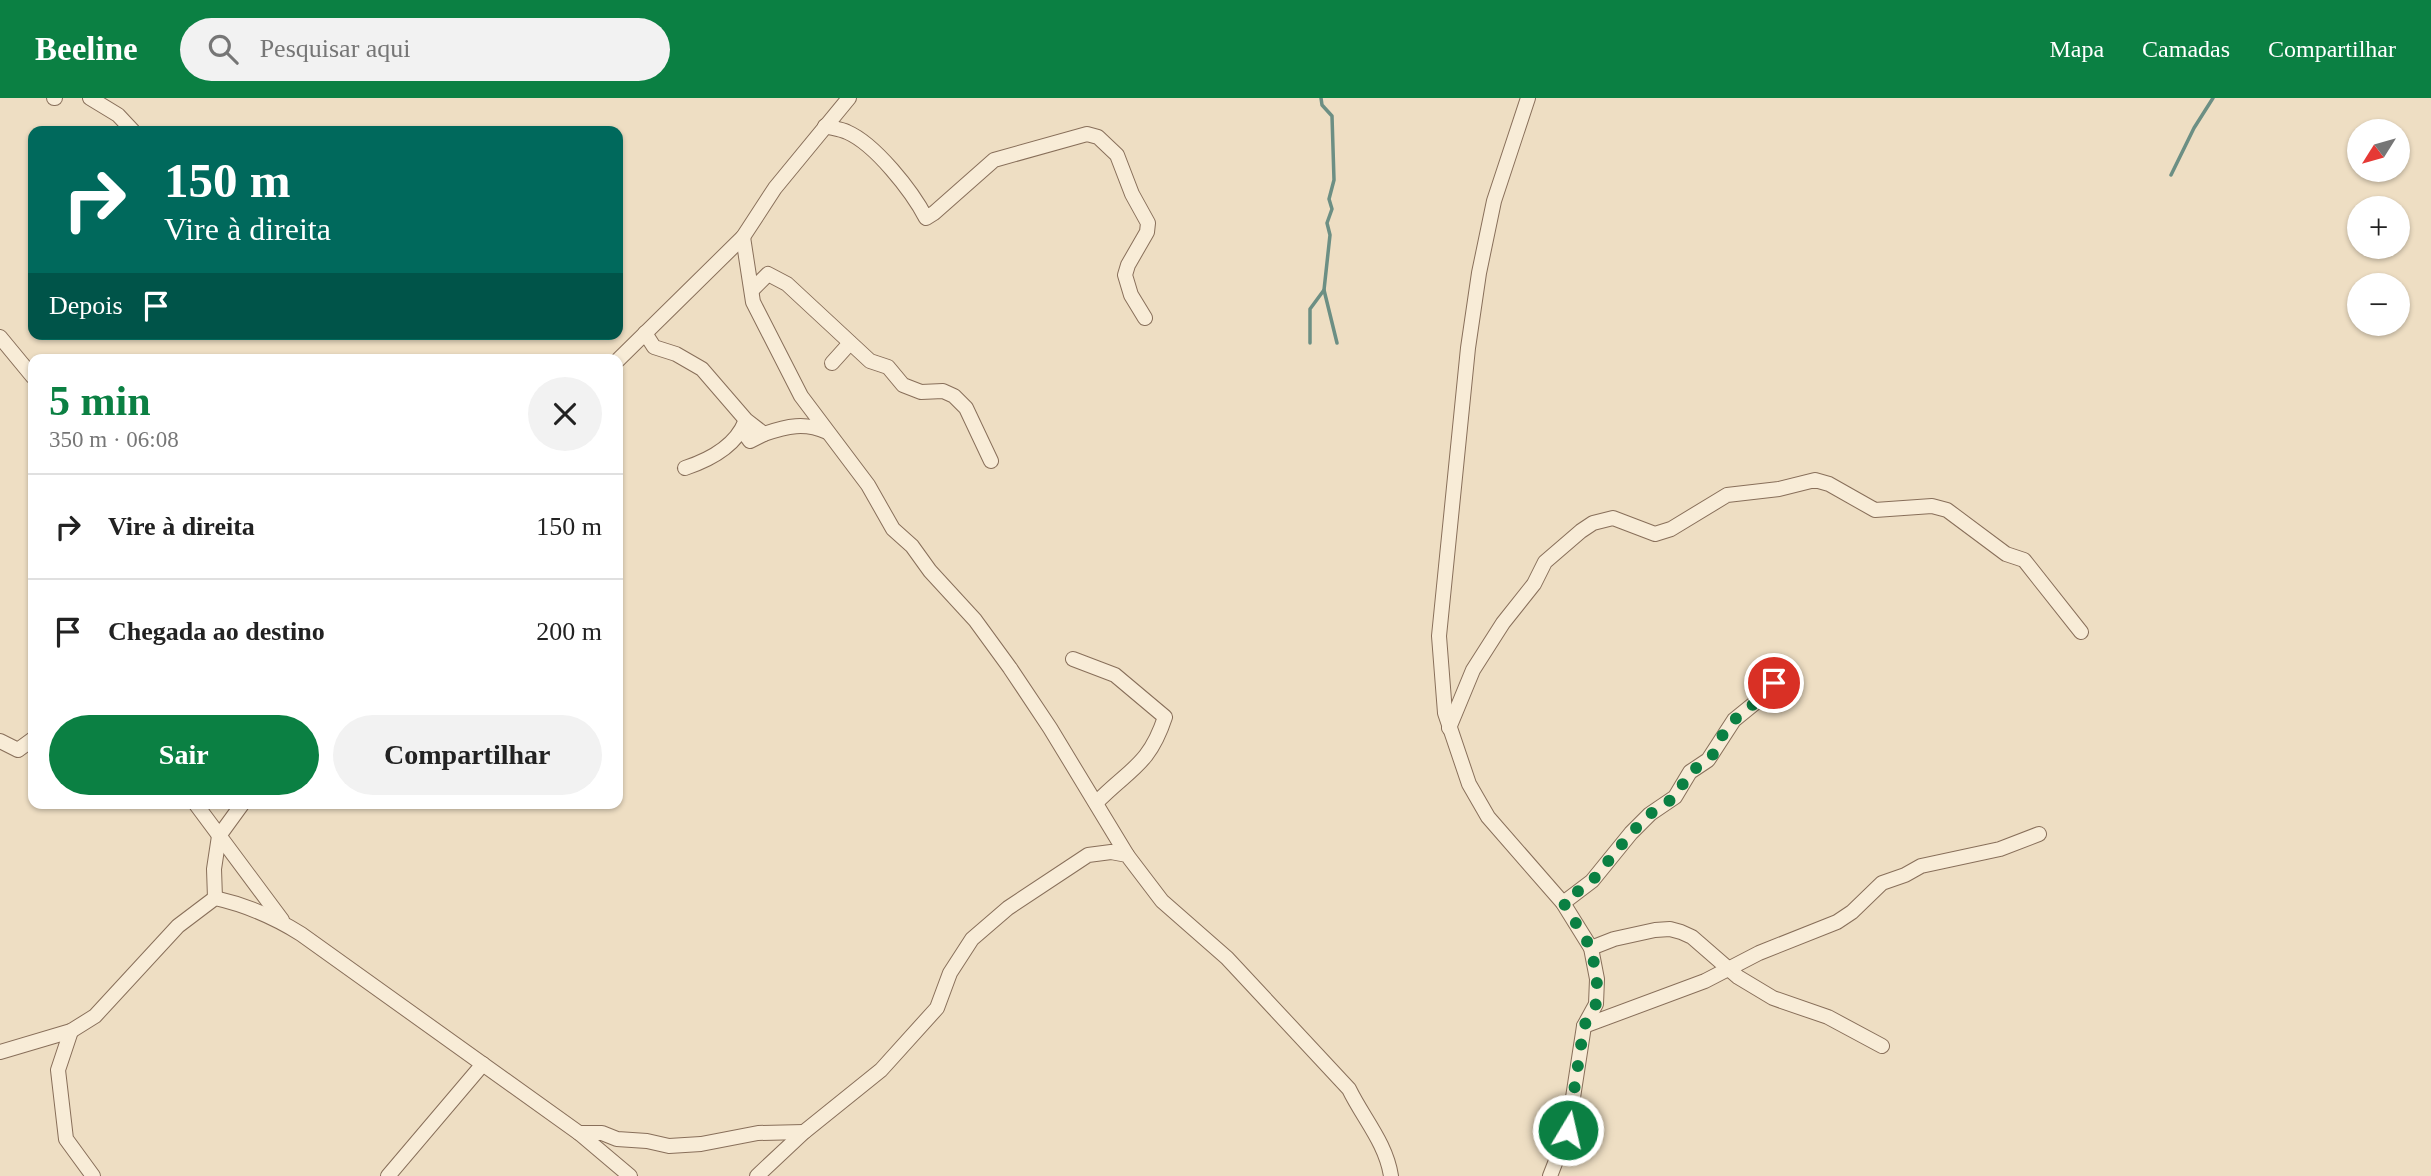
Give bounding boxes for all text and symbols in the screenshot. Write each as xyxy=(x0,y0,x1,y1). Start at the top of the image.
search box xyxy=(180,18,670,81)
icon: search xyxy=(204,30,242,68)
text: Beeline xyxy=(35,31,138,67)
text: Pesquisar aqui xyxy=(260,34,411,63)
text: Mapa xyxy=(2049,36,2104,62)
text: Camadas xyxy=(2142,36,2230,62)
text: Compartilhar xyxy=(2268,36,2396,62)
north arrow xyxy=(2347,119,2410,182)
map controls xyxy=(2347,119,2410,336)
text: 150 m xyxy=(164,153,291,208)
icon: right xyxy=(49,154,140,245)
button: + xyxy=(2347,196,2410,259)
text: Vire à direita xyxy=(164,211,331,247)
button: − xyxy=(2347,273,2410,336)
icon: arrive xyxy=(137,287,175,325)
text: Depois xyxy=(49,291,123,320)
button: close xyxy=(528,377,602,451)
text: 5 min xyxy=(49,378,151,424)
text: 350 m · 06:08 xyxy=(49,427,179,452)
icon: right xyxy=(49,508,87,546)
text: Vire à direita xyxy=(108,512,255,541)
text: 150 m xyxy=(536,512,602,541)
icon: arrive xyxy=(49,613,87,651)
text: Chegada ao destino xyxy=(108,617,325,646)
text: 200 m xyxy=(536,617,602,646)
pin xyxy=(1744,653,1804,713)
icon: arrive xyxy=(1755,664,1793,702)
button: Sair xyxy=(49,715,319,795)
button: Compartilhar xyxy=(333,715,602,795)
position arrow xyxy=(1531,1093,1605,1167)

